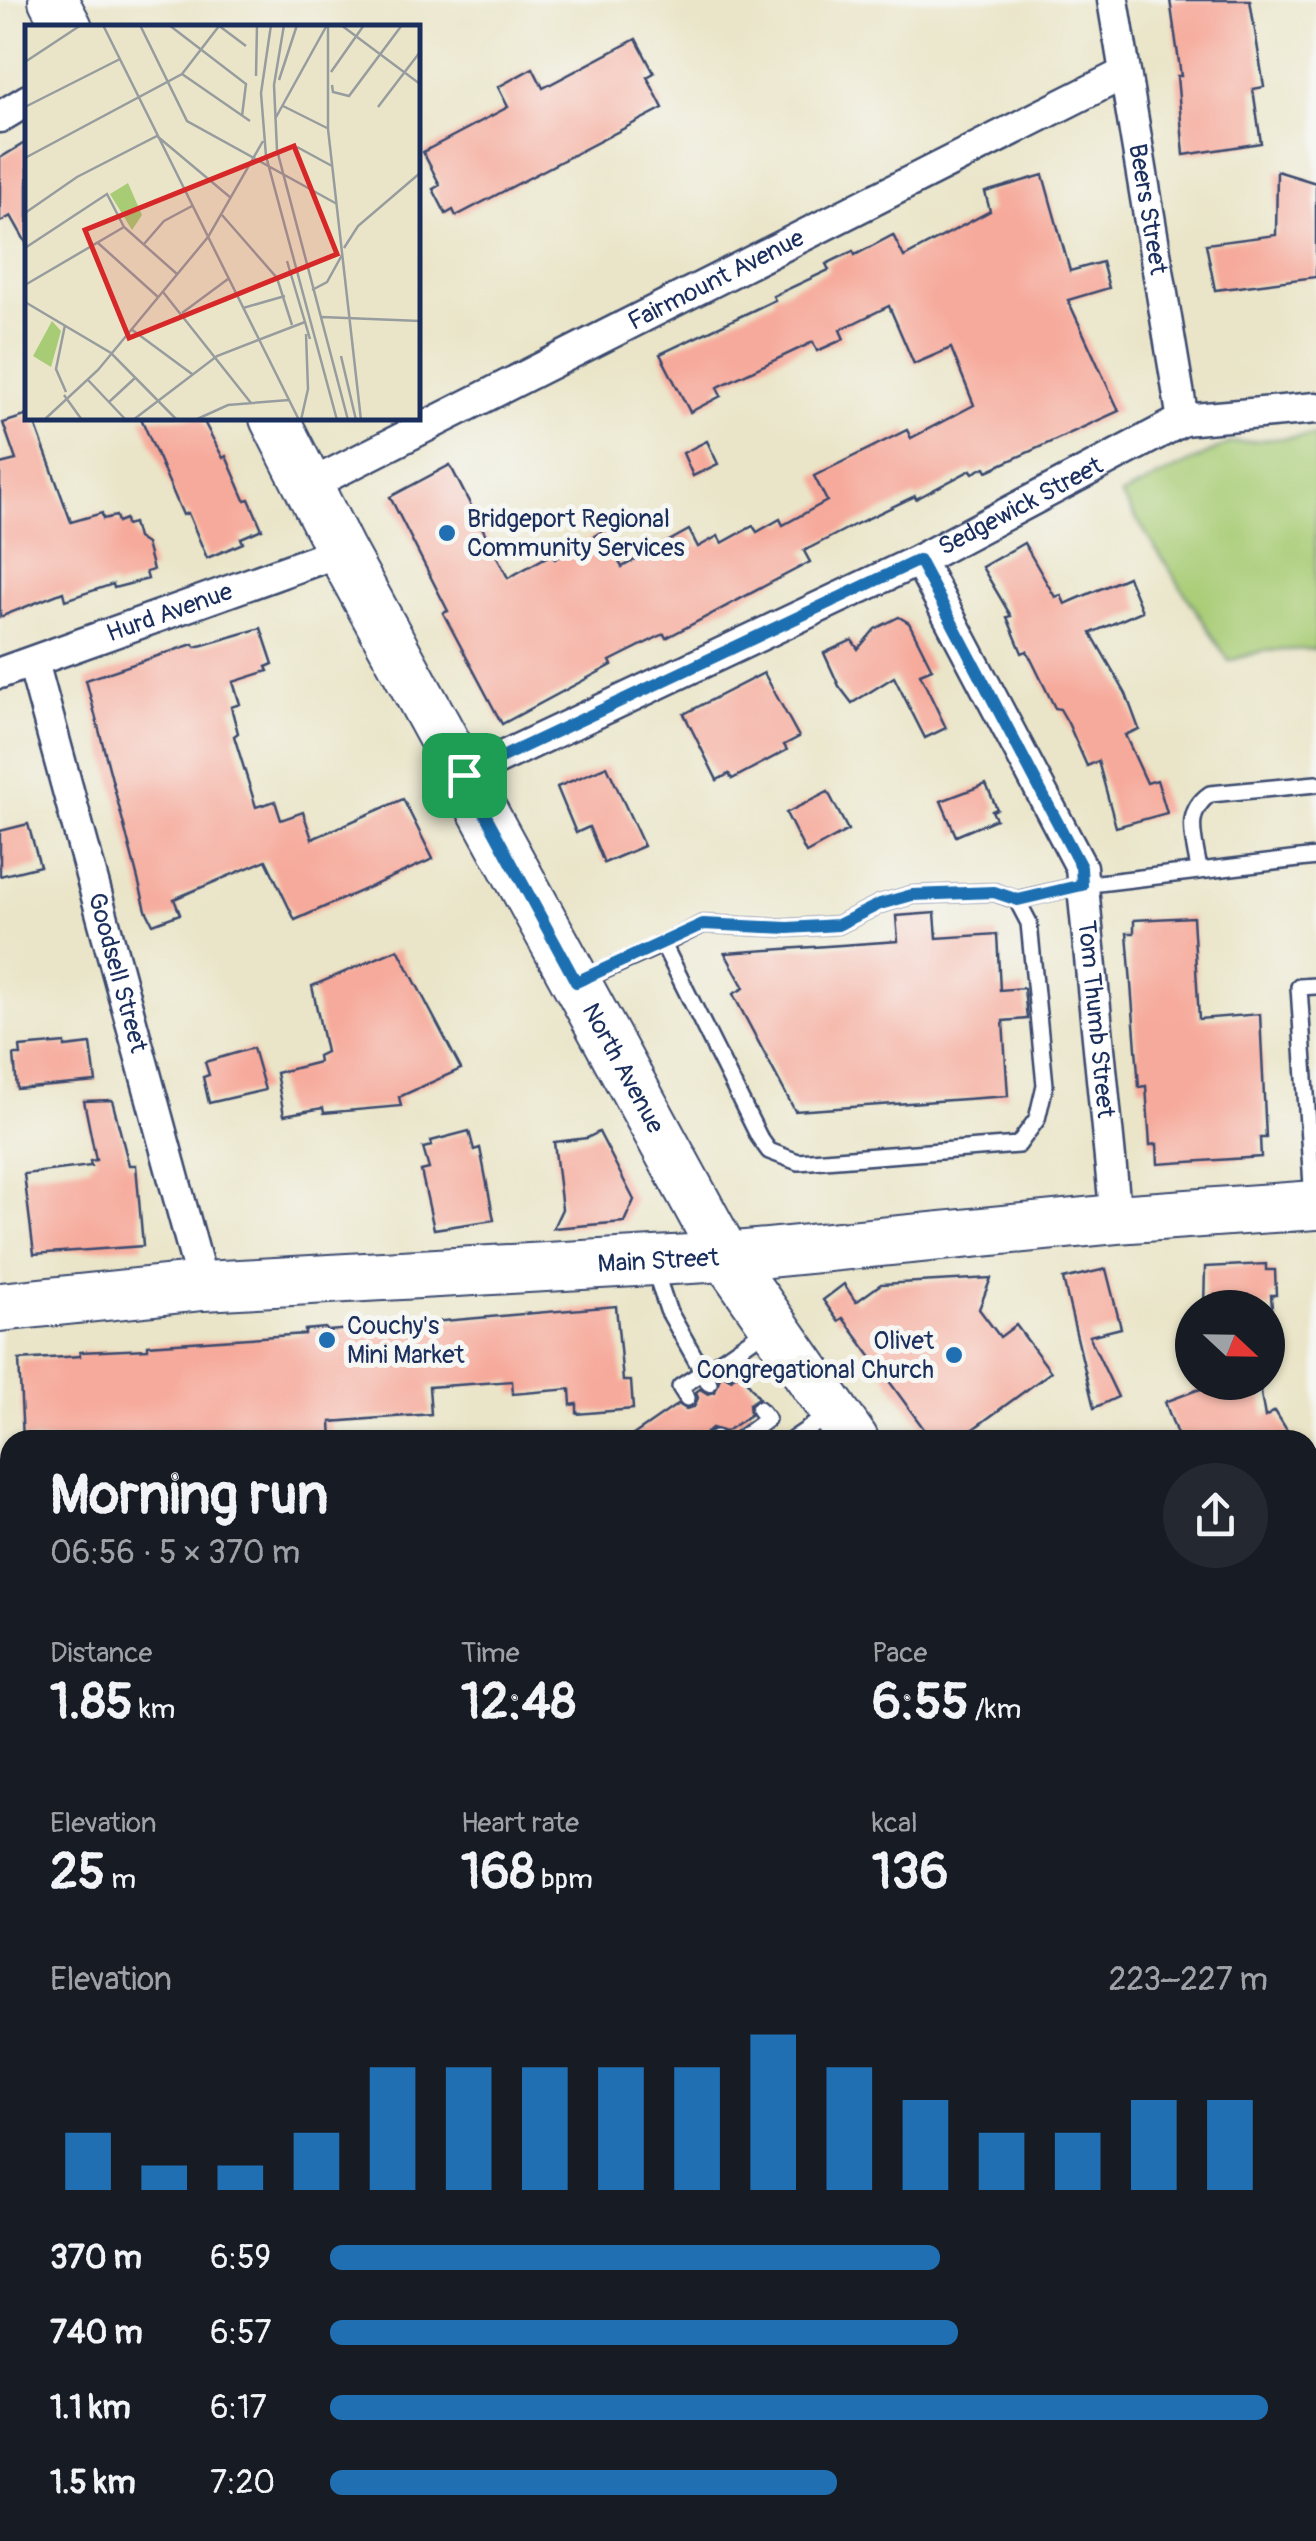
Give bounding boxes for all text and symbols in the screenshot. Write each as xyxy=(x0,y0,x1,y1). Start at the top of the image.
inset map xyxy=(25,25,420,420)
street label: Beers Street xyxy=(1122,141,1174,278)
street label: Fairmount Avenue xyxy=(623,222,810,337)
street label: Sedgewick Street xyxy=(933,450,1109,562)
place label: Bridgeport Regional Community Services xyxy=(467,504,685,564)
marker: Bridgeport Regional Community Services xyxy=(436,522,458,544)
street label: Hurd Avenue xyxy=(102,575,237,649)
pin xyxy=(422,733,507,818)
icon: arrive xyxy=(437,748,492,803)
street label: Goodsell Street xyxy=(81,889,154,1057)
street label: Tom Thumb Street xyxy=(1071,919,1121,1120)
street label: North Avenue xyxy=(575,998,671,1139)
street label: Main Street xyxy=(597,1242,721,1280)
north arrow xyxy=(1175,1290,1285,1400)
map controls xyxy=(1175,1290,1285,1400)
place label: Couchy's Mini Market xyxy=(347,1311,466,1371)
place label: Olivet Congregational Church xyxy=(697,1326,935,1386)
marker: Couchy's Mini Market xyxy=(316,1329,338,1351)
marker: Olivet Congregational Church xyxy=(943,1344,965,1366)
text: Morning run xyxy=(50,1461,328,1530)
button: share xyxy=(1163,1463,1268,1568)
text: 06:56 · 5 × 370 m xyxy=(50,1533,300,1573)
text: Distance xyxy=(50,1636,152,1671)
text: Time xyxy=(461,1636,520,1671)
text: Pace xyxy=(872,1636,927,1671)
text: 1.85 xyxy=(50,1671,133,1734)
text: 12:48 xyxy=(461,1671,576,1734)
text: 6:55 xyxy=(872,1671,969,1734)
text: km xyxy=(133,1692,175,1727)
text: /km xyxy=(969,1692,1021,1727)
text: Elevation xyxy=(50,1806,157,1841)
text: Heart rate xyxy=(461,1806,579,1841)
text: kcal xyxy=(872,1806,918,1841)
text: 25 xyxy=(50,1841,105,1904)
text: 168 xyxy=(461,1841,535,1904)
text: 136 xyxy=(872,1841,949,1904)
text: m xyxy=(105,1862,136,1897)
text: bpm xyxy=(535,1862,593,1897)
text: Elevation xyxy=(50,1960,172,2000)
text: 223–227 m xyxy=(1108,1960,1268,2000)
text: 370 m xyxy=(50,2238,142,2278)
text: 6:59 xyxy=(210,2238,271,2278)
text: 740 m xyxy=(50,2313,143,2353)
text: 6:57 xyxy=(210,2313,271,2353)
text: 1.1 km xyxy=(50,2388,131,2428)
text: 6:17 xyxy=(210,2388,267,2428)
text: 1.5 km xyxy=(50,2463,136,2503)
text: 7:20 xyxy=(210,2463,275,2503)

